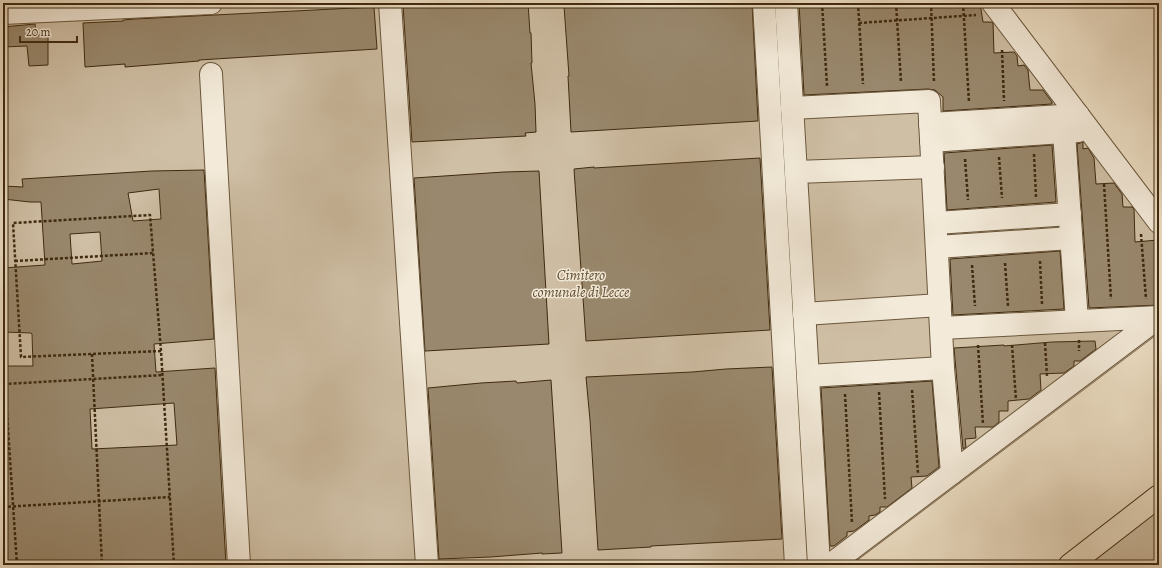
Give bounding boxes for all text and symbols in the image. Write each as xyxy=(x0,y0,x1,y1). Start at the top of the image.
scale bar xyxy=(20,18,77,44)
text: 20 m xyxy=(26,24,50,40)
park label: Cimitero comunale di Lecce xyxy=(533,265,630,302)

